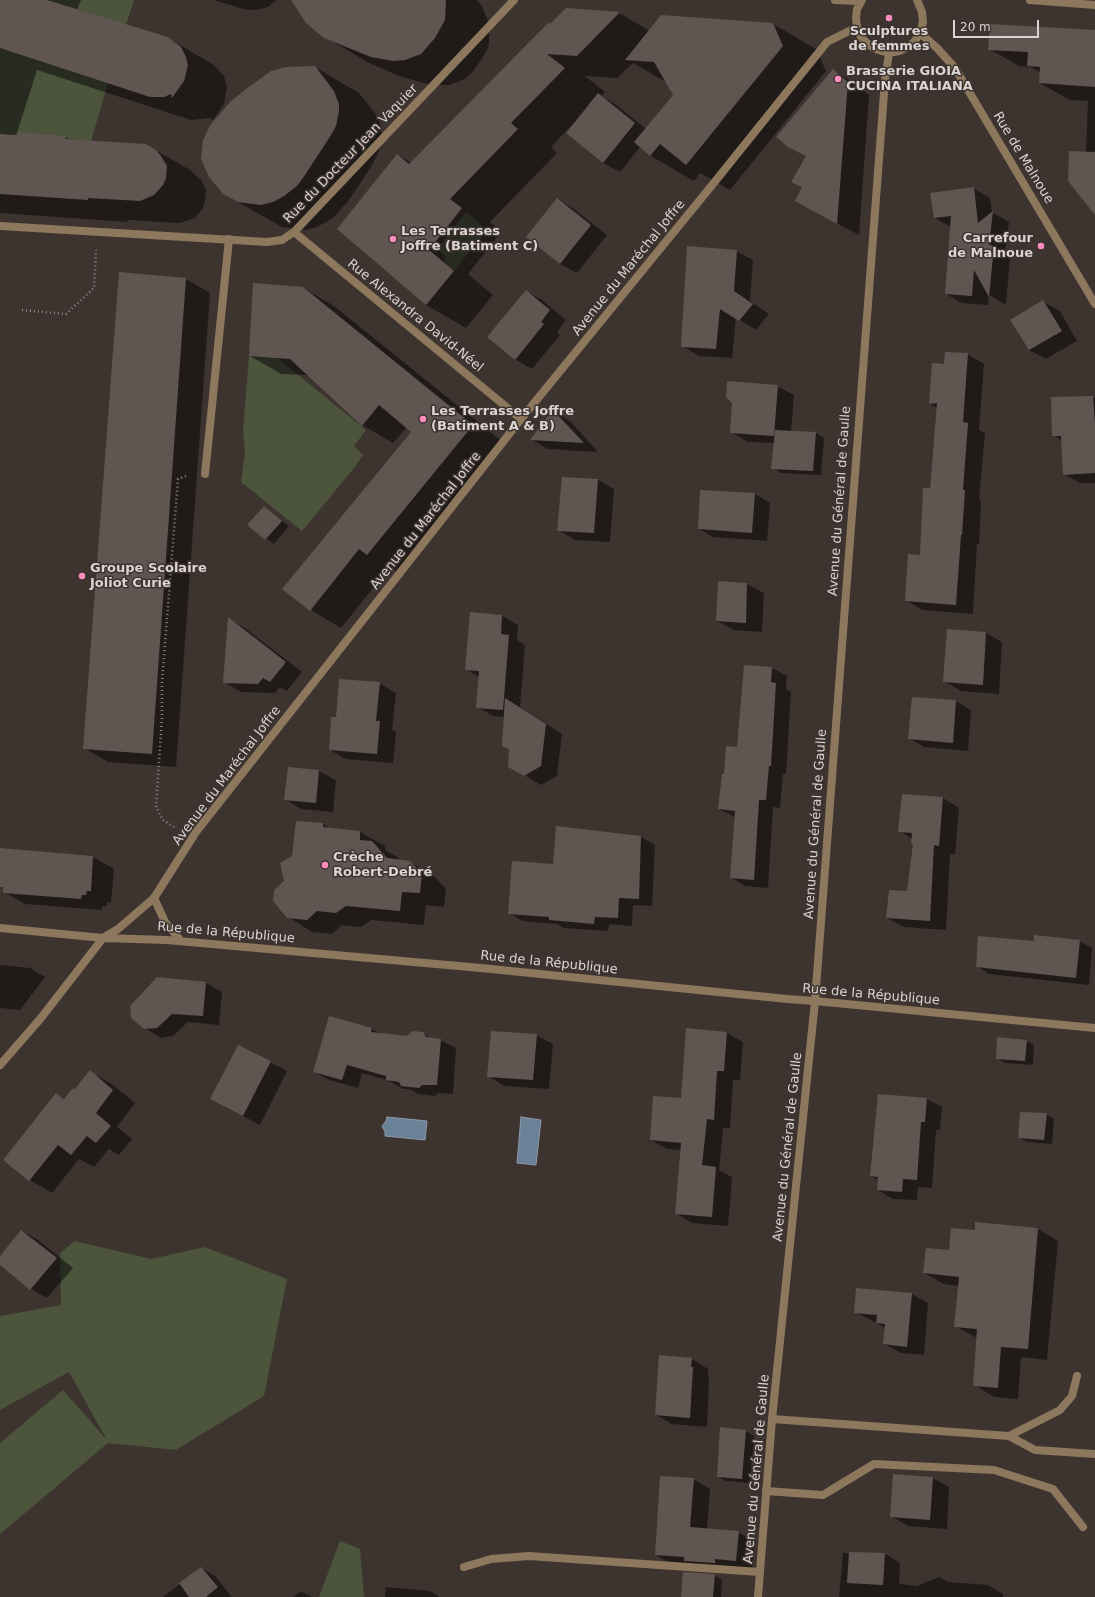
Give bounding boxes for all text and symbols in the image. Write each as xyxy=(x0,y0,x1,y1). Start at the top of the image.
scale bar xyxy=(955,12,1041,38)
marker: Sculptures de femmes xyxy=(884,13,894,23)
text: 20 m xyxy=(960,20,991,34)
place label: Sculptures de femmes xyxy=(849,24,929,55)
place label: Brasserie GIOIA CUCINA ITALIANA xyxy=(846,64,973,95)
marker: Brasserie GIOIA CUCINA ITALIANA xyxy=(833,74,843,84)
street label: Rue du Docteur Jean Vaquier xyxy=(280,81,422,227)
street label: Rue de Malnoue xyxy=(989,109,1057,207)
street label: Avenue du Maréchal Joffre xyxy=(569,197,689,339)
place label: Les Terrasses Joffre (Batiment C) xyxy=(401,224,538,255)
place label: Carrefour de Malnoue xyxy=(948,231,1033,262)
marker: Les Terrasses Joffre (Batiment C) xyxy=(388,234,398,244)
marker: Carrefour de Malnoue xyxy=(1036,241,1046,251)
street label: Rue Alexandra David-Néel xyxy=(344,256,486,376)
place label: Les Terrasses Joffre (Batiment A & B) xyxy=(431,404,574,435)
street label: Avenue du Général de Gaulle xyxy=(826,406,854,596)
marker: Les Terrasses Joffre (Batiment A & B) xyxy=(418,414,428,424)
street label: Avenue du Maréchal Joffre xyxy=(367,449,485,593)
place label: Groupe Scolaire Joliot Curie xyxy=(90,561,207,592)
marker: Groupe Scolaire Joliot Curie xyxy=(77,571,87,581)
street label: Avenue du Maréchal Joffre xyxy=(170,703,284,849)
street label: Avenue du Général de Gaulle xyxy=(802,729,830,919)
place label: Crèche Robert-Debré xyxy=(333,850,432,881)
marker: Crèche Robert-Debré xyxy=(320,860,330,870)
street label: Rue de la République xyxy=(157,919,295,947)
street label: Rue de la République xyxy=(480,948,618,978)
street label: Rue de la République xyxy=(802,981,940,1009)
street label: Avenue du Général de Gaulle xyxy=(770,1052,806,1242)
street label: Avenue du Général de Gaulle xyxy=(741,1374,773,1564)

